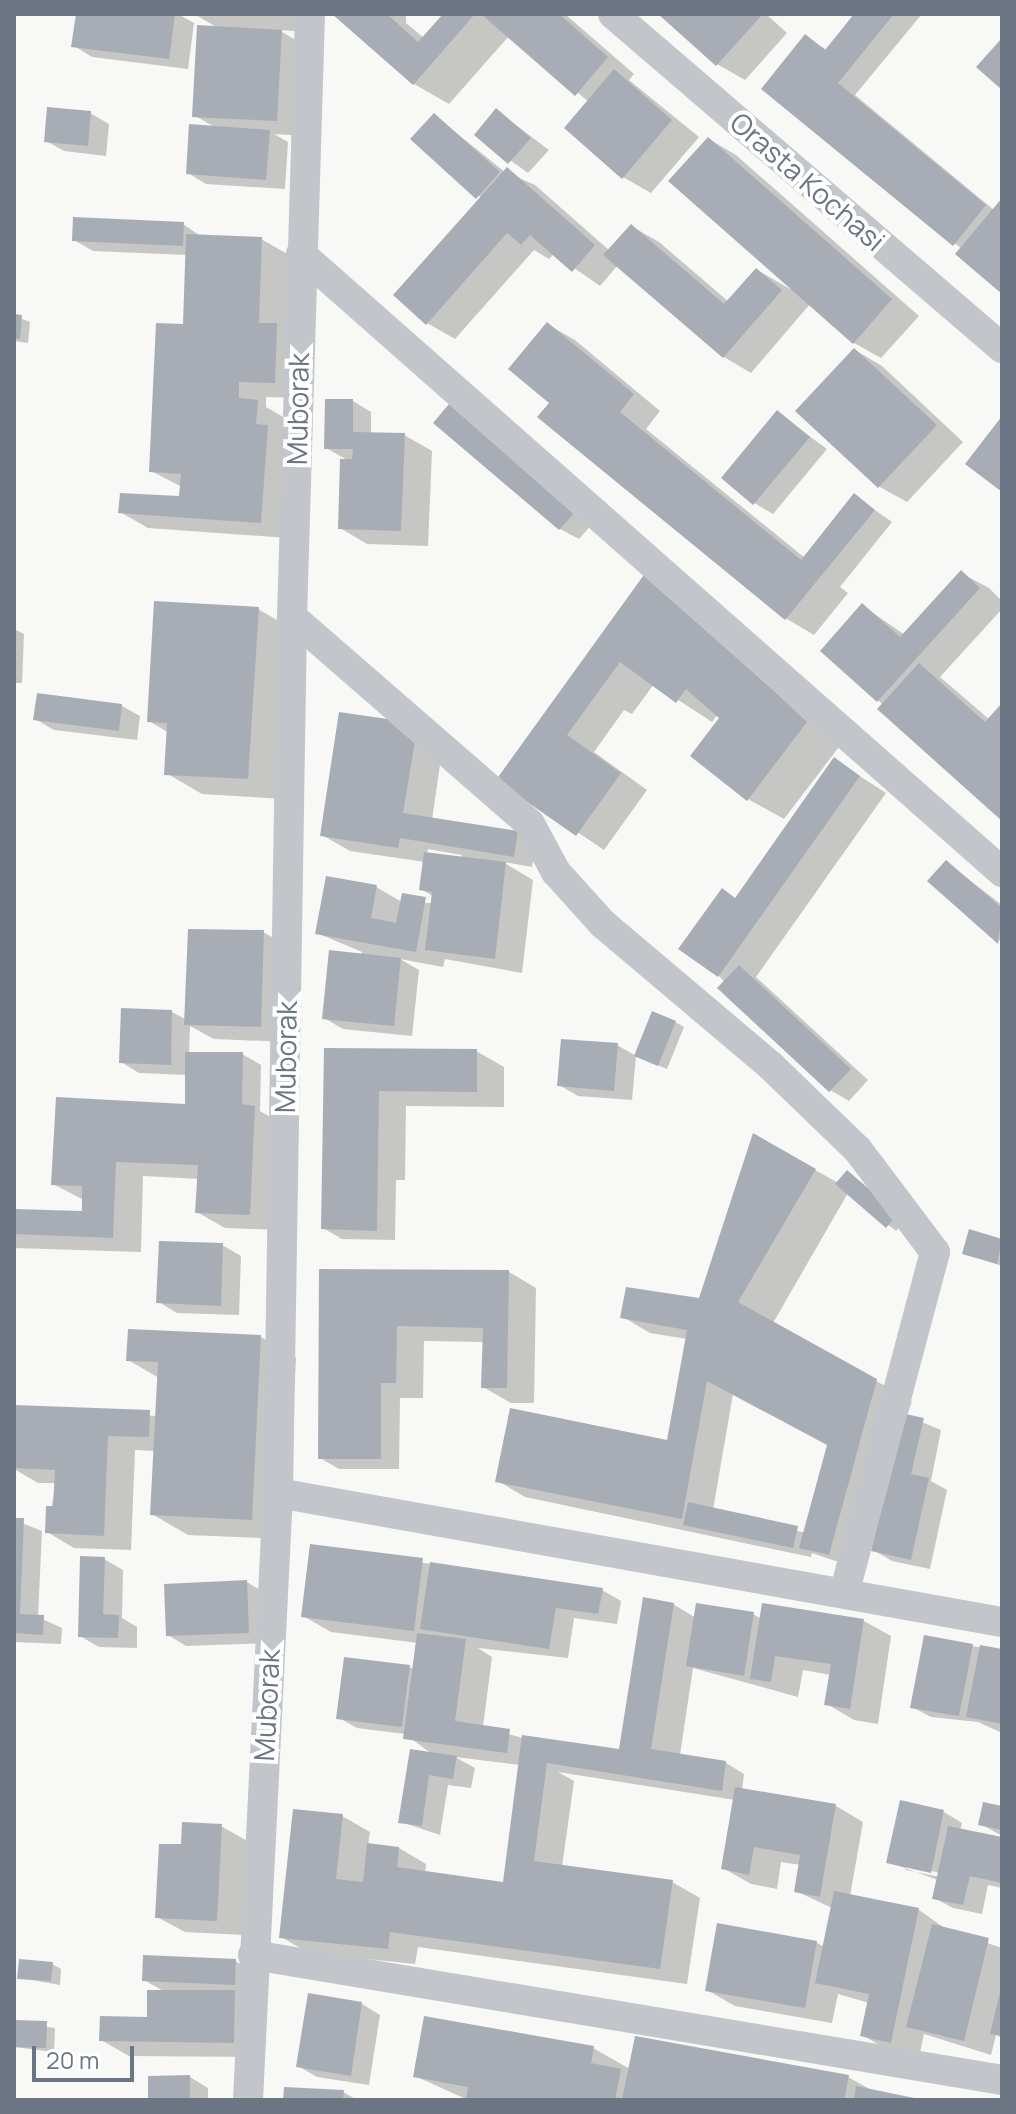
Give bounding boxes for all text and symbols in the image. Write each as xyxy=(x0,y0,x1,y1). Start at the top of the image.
street label: Orasta Kochasi xyxy=(724,105,892,257)
street label: Muborak xyxy=(279,353,315,465)
street label: Muborak xyxy=(267,1001,303,1113)
street label: Muborak xyxy=(246,1648,286,1762)
scale bar xyxy=(36,2030,138,2080)
text: 20 m xyxy=(46,2043,99,2076)

